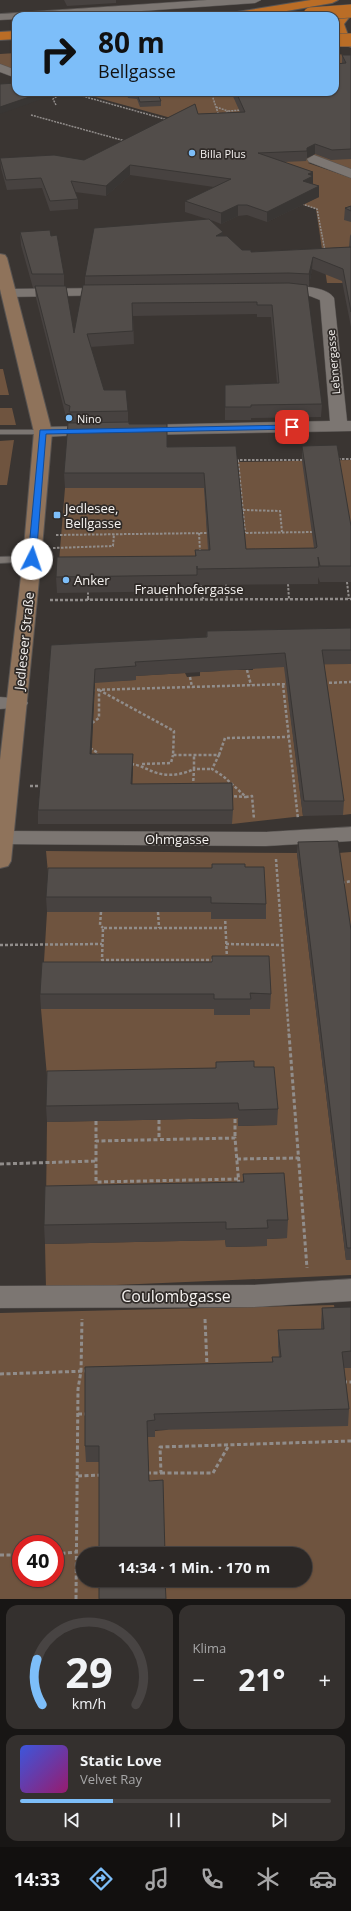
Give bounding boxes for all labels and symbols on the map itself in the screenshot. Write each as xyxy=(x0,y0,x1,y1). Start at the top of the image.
place label: Billa Plus xyxy=(200,146,246,161)
marker: Billa Plus xyxy=(187,148,197,158)
street label: Lebnergasse xyxy=(323,329,343,395)
pin xyxy=(275,410,309,444)
place label: Nino xyxy=(77,411,102,426)
marker: Nino xyxy=(64,413,74,423)
place label: Jedlesee, Bellgasse xyxy=(63,499,121,532)
marker: Jedlesee, Bellgasse xyxy=(52,510,62,520)
position arrow xyxy=(11,538,53,580)
place label: Anker xyxy=(74,571,110,589)
marker: Anker xyxy=(61,575,71,585)
street label: Frauenhofergasse xyxy=(134,580,244,598)
street label: Jedleseer Straße xyxy=(10,591,38,693)
street label: Ohmgasse xyxy=(145,830,209,848)
street label: Coulombgasse xyxy=(121,1285,231,1307)
speed limit sign: 40 xyxy=(12,1535,64,1587)

